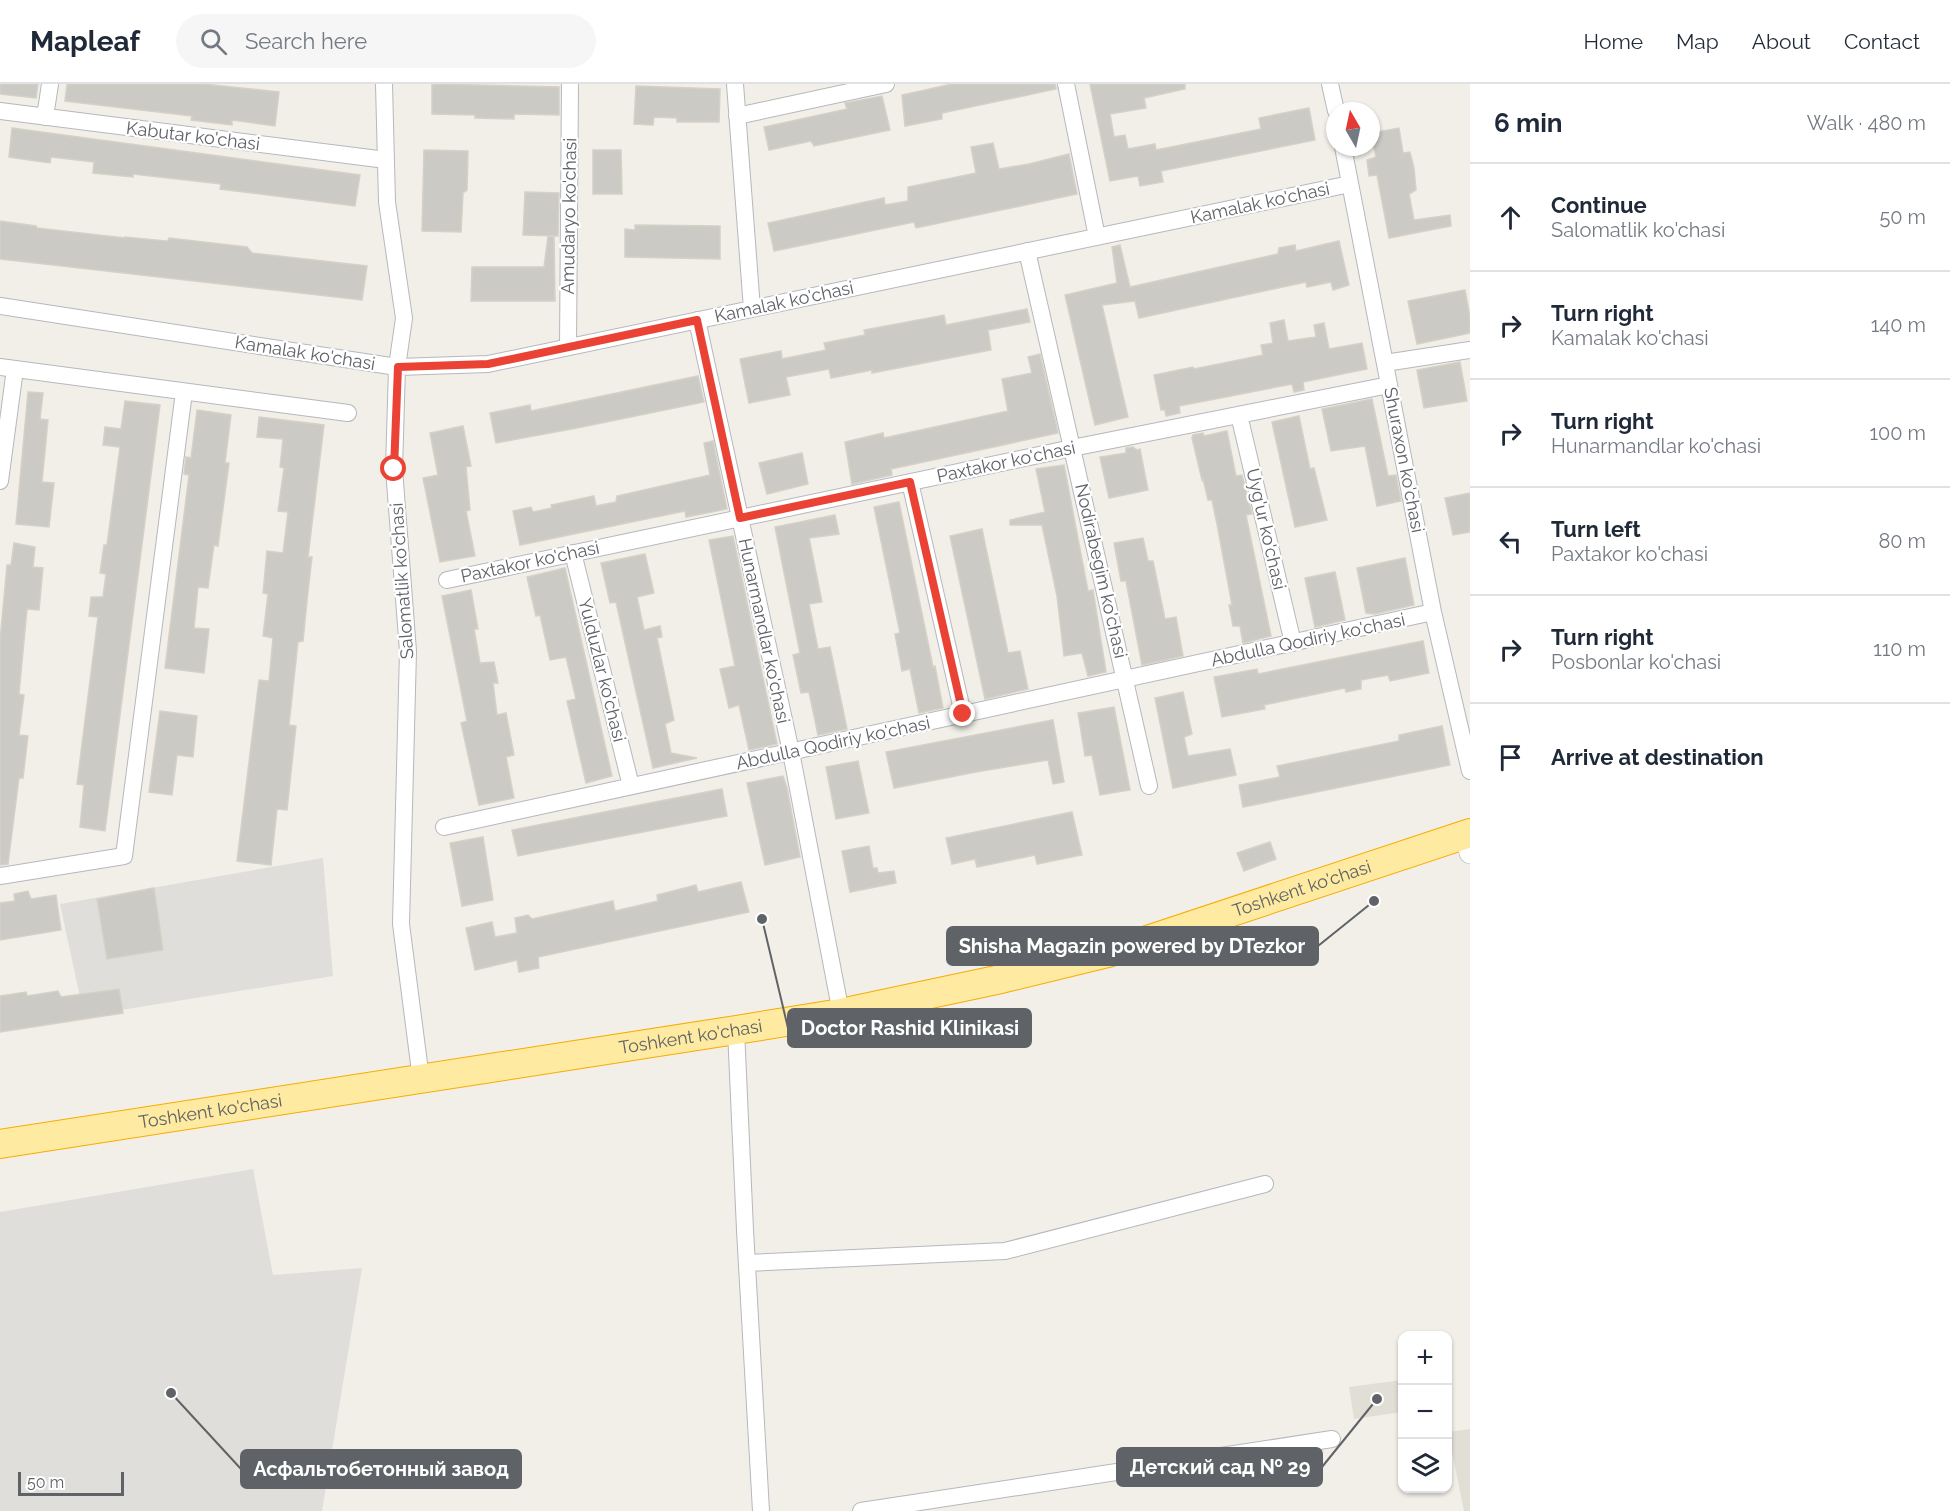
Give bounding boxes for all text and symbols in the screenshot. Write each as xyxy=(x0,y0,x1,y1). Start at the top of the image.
search box xyxy=(176,14,596,68)
text: Mapleaf xyxy=(30,25,140,58)
icon: search xyxy=(197,25,230,58)
text: Search here xyxy=(245,28,367,54)
text: Home xyxy=(1584,29,1643,54)
text: Map xyxy=(1676,29,1719,54)
text: About xyxy=(1752,29,1811,54)
text: Contact xyxy=(1844,29,1920,54)
north arrow xyxy=(1326,102,1380,156)
text: 6 min xyxy=(1494,108,1563,138)
text: Walk · 480 m xyxy=(1807,111,1926,135)
street label: Kabutar ko'chasi xyxy=(125,117,261,154)
street label: Amudaryo ko'chasi xyxy=(557,137,580,294)
street label: Kamalak ko'chasi xyxy=(1188,177,1331,228)
text: Continue xyxy=(1551,192,1647,218)
icon: ahead xyxy=(1494,201,1527,234)
text: 50 m xyxy=(1879,205,1926,229)
text: Salomatlik ko'chasi xyxy=(1551,218,1725,242)
street label: Kamalak ko'chasi xyxy=(712,276,855,327)
text: Turn right xyxy=(1551,300,1654,326)
icon: right xyxy=(1494,309,1527,342)
text: 140 m xyxy=(1871,313,1926,337)
text: Kamalak ko'chasi xyxy=(1551,326,1709,350)
street label: Kamalak ko'chasi xyxy=(233,331,377,374)
street label: Shuraxon ko'chasi xyxy=(1380,385,1429,534)
text: Turn right xyxy=(1551,408,1654,434)
icon: right xyxy=(1494,417,1527,450)
text: 100 m xyxy=(1869,421,1926,445)
text: Hunarmandlar ko'chasi xyxy=(1551,434,1761,458)
street label: Paxtakor ko'chasi xyxy=(935,437,1077,486)
route start xyxy=(380,455,406,481)
street label: Uyg'ur ko'chasi xyxy=(1242,466,1291,592)
street label: Nodirabegim ko'chasi xyxy=(1071,481,1132,660)
street label: Salomatlik ko'chasi xyxy=(386,502,417,660)
text: Turn left xyxy=(1551,516,1641,542)
icon: left xyxy=(1494,525,1527,558)
text: 80 m xyxy=(1878,529,1926,553)
street label: Hunarmandlar ko'chasi xyxy=(735,536,794,726)
street label: Paxtakor ko'chasi xyxy=(459,537,601,586)
text: Paxtakor ko'chasi xyxy=(1551,542,1708,566)
street label: Yulduzlar ko'chasi xyxy=(574,596,631,744)
street label: Abdulla Qodiriy ko'chasi xyxy=(1209,609,1407,670)
text: Turn right xyxy=(1551,624,1654,650)
icon: right xyxy=(1494,633,1527,666)
text: 110 m xyxy=(1873,637,1926,661)
text: Posbonlar ko'chasi xyxy=(1551,650,1721,674)
route end xyxy=(949,700,975,726)
street label: Abdulla Qodiriy ko'chasi xyxy=(734,712,932,773)
icon: arrive xyxy=(1494,741,1527,774)
text: Arrive at destination xyxy=(1551,744,1764,770)
street label: Toshkent ko'chasi xyxy=(1230,856,1374,921)
callout: Shisha Magazin powered by DTezkor xyxy=(947,927,1318,965)
text: Shisha Magazin powered by DTezkor xyxy=(959,934,1306,958)
callout: Doctor Rashid Klinikasi xyxy=(788,1009,1031,1047)
street label: Toshkent ko'chasi xyxy=(618,1015,764,1058)
text: Doctor Rashid Klinikasi xyxy=(801,1016,1019,1040)
street label: Toshkent ko'chasi xyxy=(137,1089,284,1132)
map controls xyxy=(1398,1331,1452,1493)
button: + xyxy=(1398,1331,1452,1385)
button: − xyxy=(1398,1385,1452,1439)
button: layers xyxy=(1398,1439,1452,1493)
callout: Детский сад № 29 xyxy=(1117,1448,1322,1486)
callout: Асфальтобетонный завод xyxy=(241,1450,521,1488)
text: Детский сад № 29 xyxy=(1130,1455,1311,1479)
text: Асфальтобетонный завод xyxy=(253,1457,509,1481)
scale bar xyxy=(18,1469,124,1496)
text: 50 m xyxy=(27,1473,64,1492)

